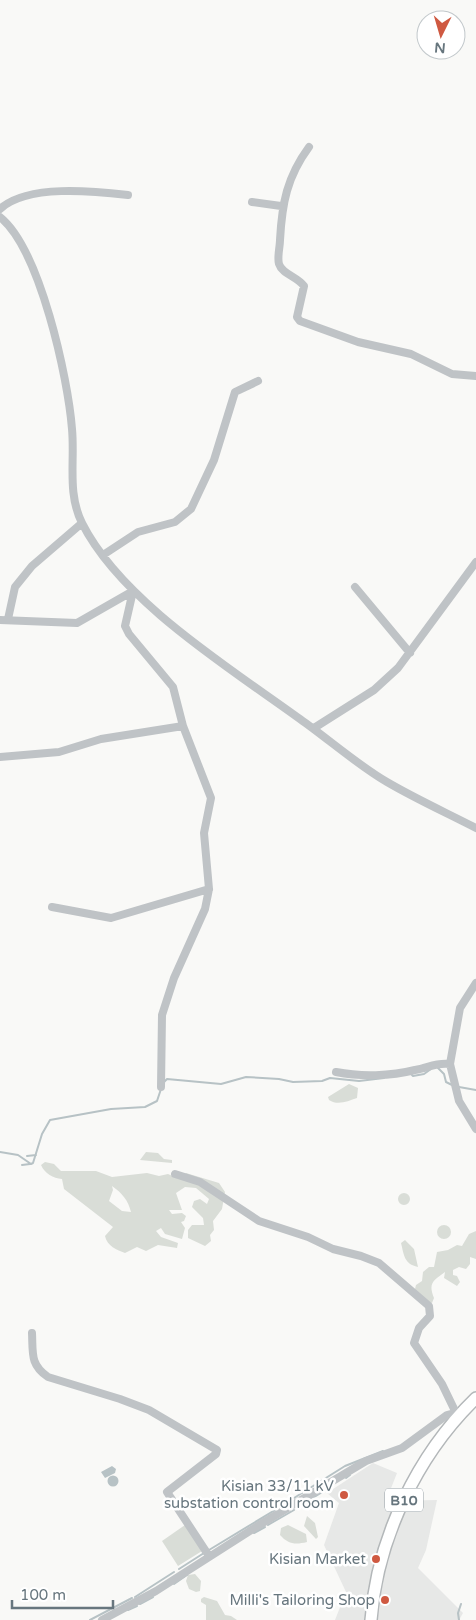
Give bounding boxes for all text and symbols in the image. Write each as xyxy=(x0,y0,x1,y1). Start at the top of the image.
north arrow xyxy=(416,10,466,60)
text: N xyxy=(434,38,446,56)
place label: Kisian 33/11 kV substation control room xyxy=(164,1477,335,1512)
road number: B10 xyxy=(385,1488,423,1512)
marker: Kisian 33/11 kV substation control room xyxy=(338,1489,350,1501)
place label: Kisian Market xyxy=(269,1550,366,1568)
marker: Kisian Market xyxy=(370,1553,382,1565)
scale bar xyxy=(12,1578,114,1610)
text: 100 m xyxy=(20,1586,66,1604)
place label: Milli's Tailoring Shop xyxy=(230,1591,375,1609)
marker: Milli's Tailoring Shop xyxy=(379,1594,391,1606)

